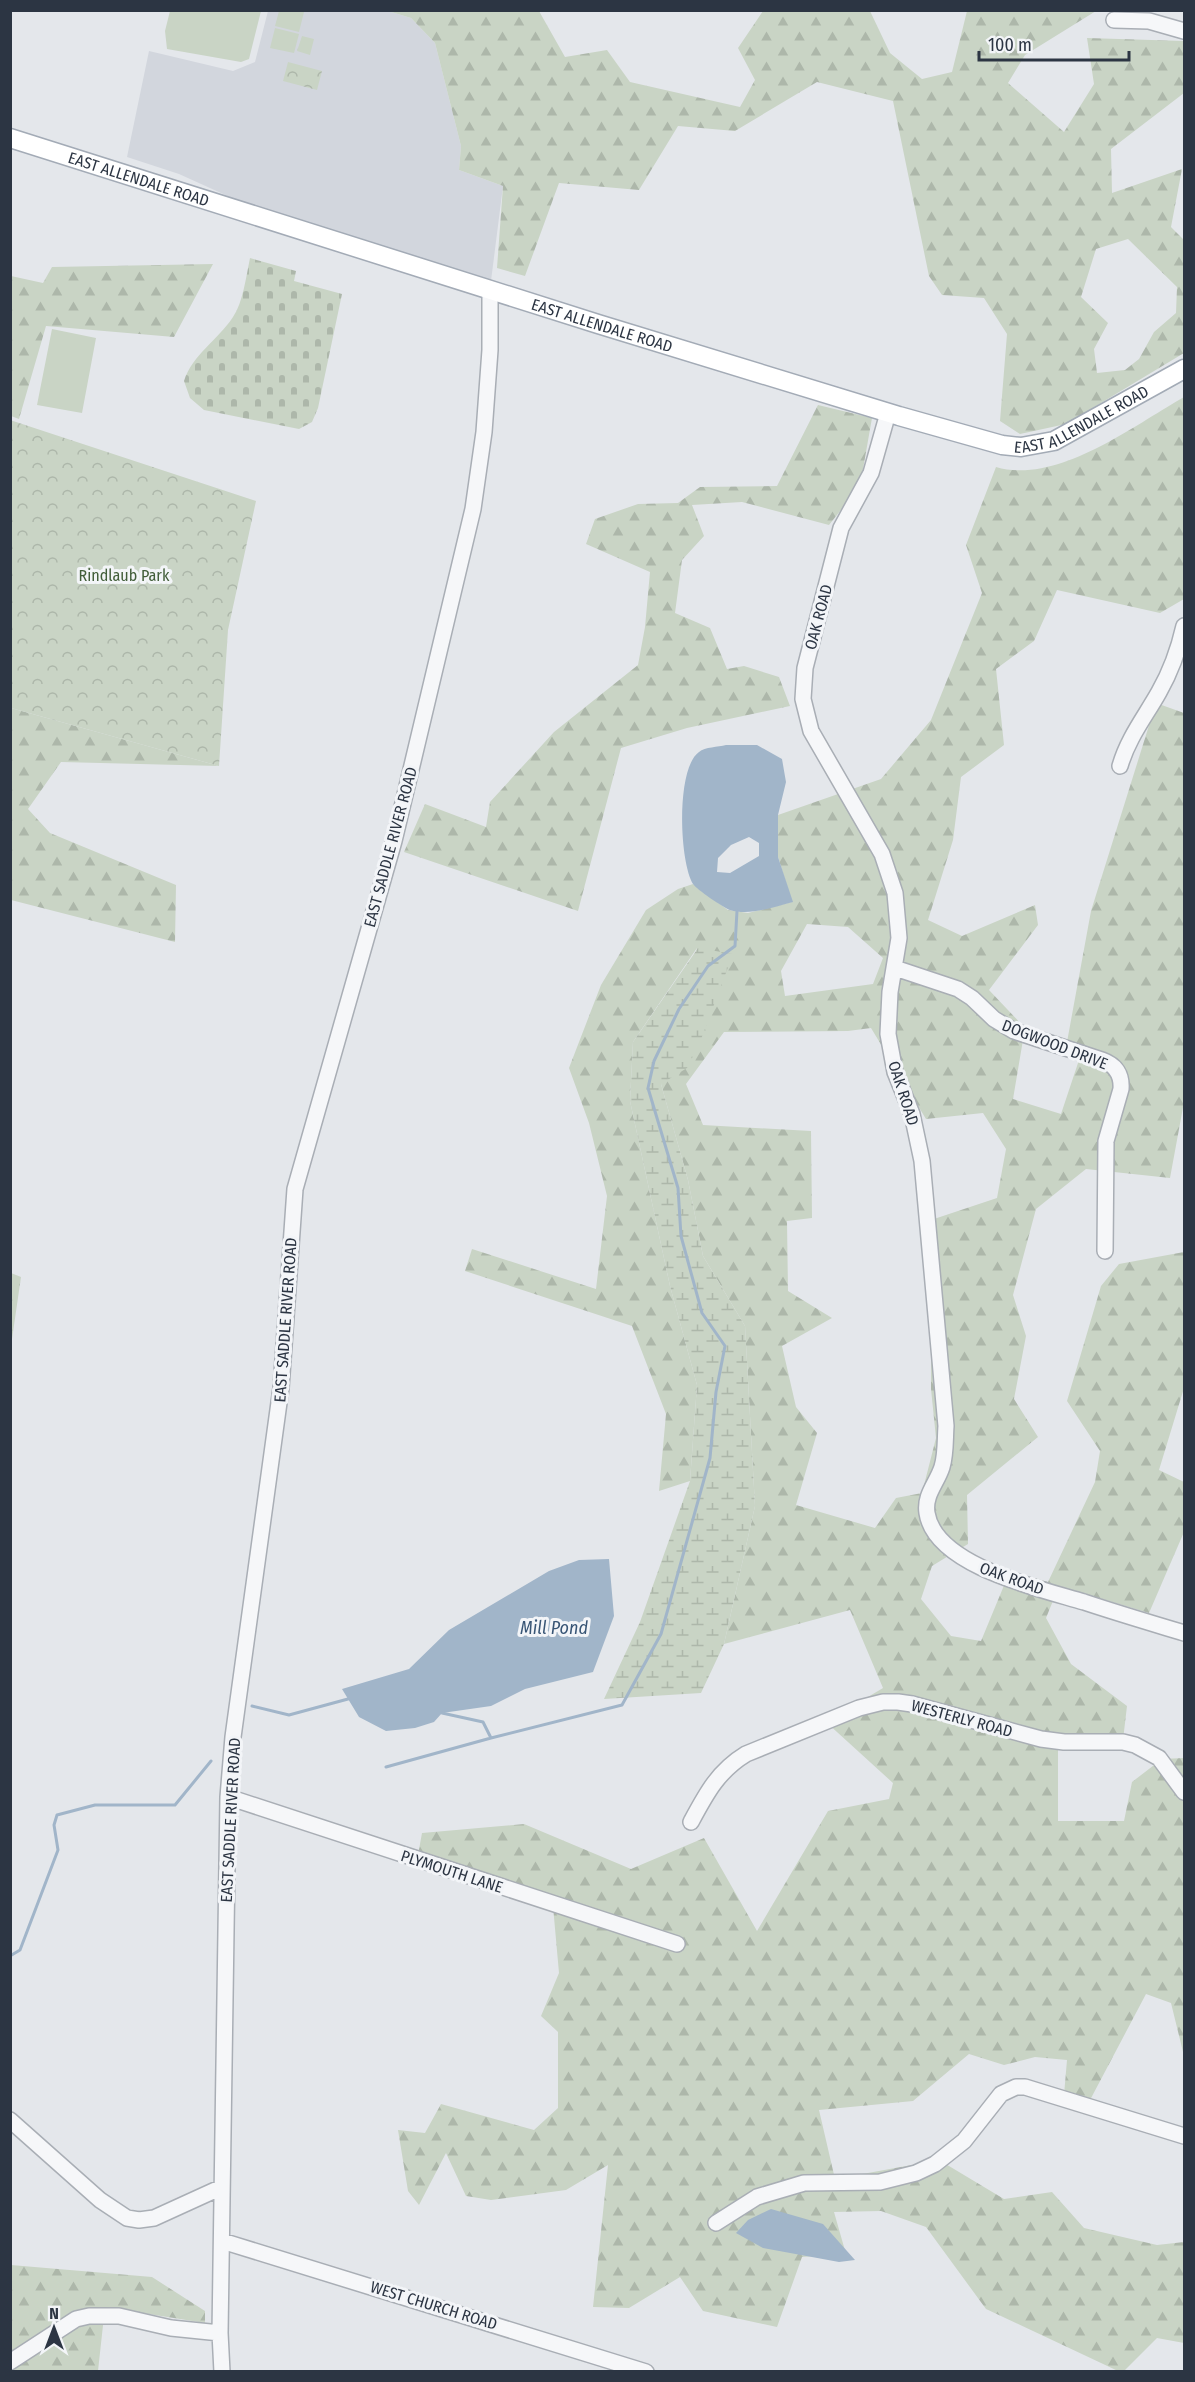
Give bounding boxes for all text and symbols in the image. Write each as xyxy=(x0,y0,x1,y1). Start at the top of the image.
scale bar xyxy=(979,24,1129,62)
text: 100 m xyxy=(988,34,1032,56)
street label: EAST ALLENDALE ROAD xyxy=(66,148,211,210)
street label: EAST ALLENDALE ROAD xyxy=(529,295,675,356)
street label: EAST ALLENDALE ROAD xyxy=(1013,382,1152,457)
park label: Rindlaub Park xyxy=(79,566,170,585)
street label: OAK ROAD xyxy=(801,582,836,652)
street label: EAST SADDLE RIVER ROAD xyxy=(360,765,421,929)
street label: DOGWOOD DRIVE xyxy=(999,1016,1110,1073)
street label: OAK ROAD xyxy=(884,1058,923,1128)
street label: EAST SADDLE RIVER ROAD xyxy=(270,1237,301,1403)
street label: OAK ROAD xyxy=(977,1558,1046,1599)
water label: Mill Pond xyxy=(520,1617,588,1639)
street label: WESTERLY ROAD xyxy=(909,1696,1015,1741)
street label: EAST SADDLE RIVER ROAD xyxy=(217,1737,244,1903)
street label: PLYMOUTH LANE xyxy=(399,1846,505,1897)
street label: WEST CHURCH ROAD xyxy=(368,2277,500,2334)
north arrow xyxy=(24,2298,84,2358)
text: N xyxy=(49,2304,59,2323)

